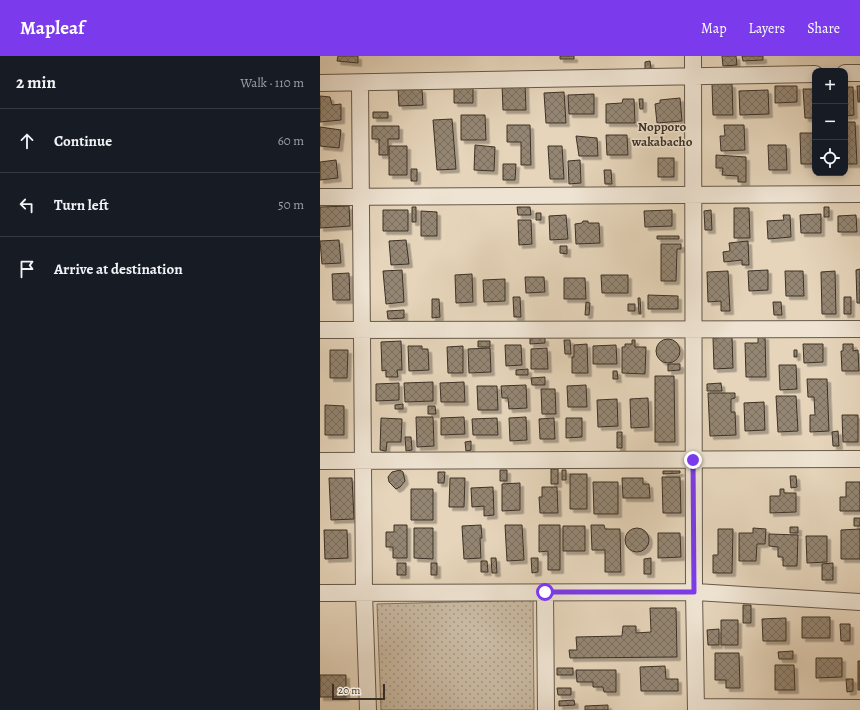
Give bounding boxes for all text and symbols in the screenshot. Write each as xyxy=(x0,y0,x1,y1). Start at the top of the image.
text: Mapleaf xyxy=(20,15,85,41)
text: Map xyxy=(701,19,727,38)
text: Layers xyxy=(749,19,785,38)
text: Share xyxy=(807,19,840,38)
map controls xyxy=(812,68,848,176)
button: + xyxy=(812,68,848,104)
text: 2 min xyxy=(16,71,56,94)
text: Walk · 110 m xyxy=(240,74,304,91)
button: − xyxy=(812,104,848,140)
district label: Nopporo wakabacho xyxy=(631,118,693,150)
icon: ahead xyxy=(16,130,38,152)
text: Continue xyxy=(54,131,112,151)
text: 60 m xyxy=(278,132,304,149)
button: locate xyxy=(812,140,848,176)
icon: left xyxy=(16,194,38,216)
text: Turn left xyxy=(54,195,109,215)
text: 50 m xyxy=(278,196,304,213)
icon: arrive xyxy=(16,258,38,280)
text: Arrive at destination xyxy=(54,259,183,279)
route end xyxy=(684,451,702,469)
route start xyxy=(536,583,554,601)
scale bar xyxy=(332,682,385,701)
text: 20 m xyxy=(338,683,360,698)

